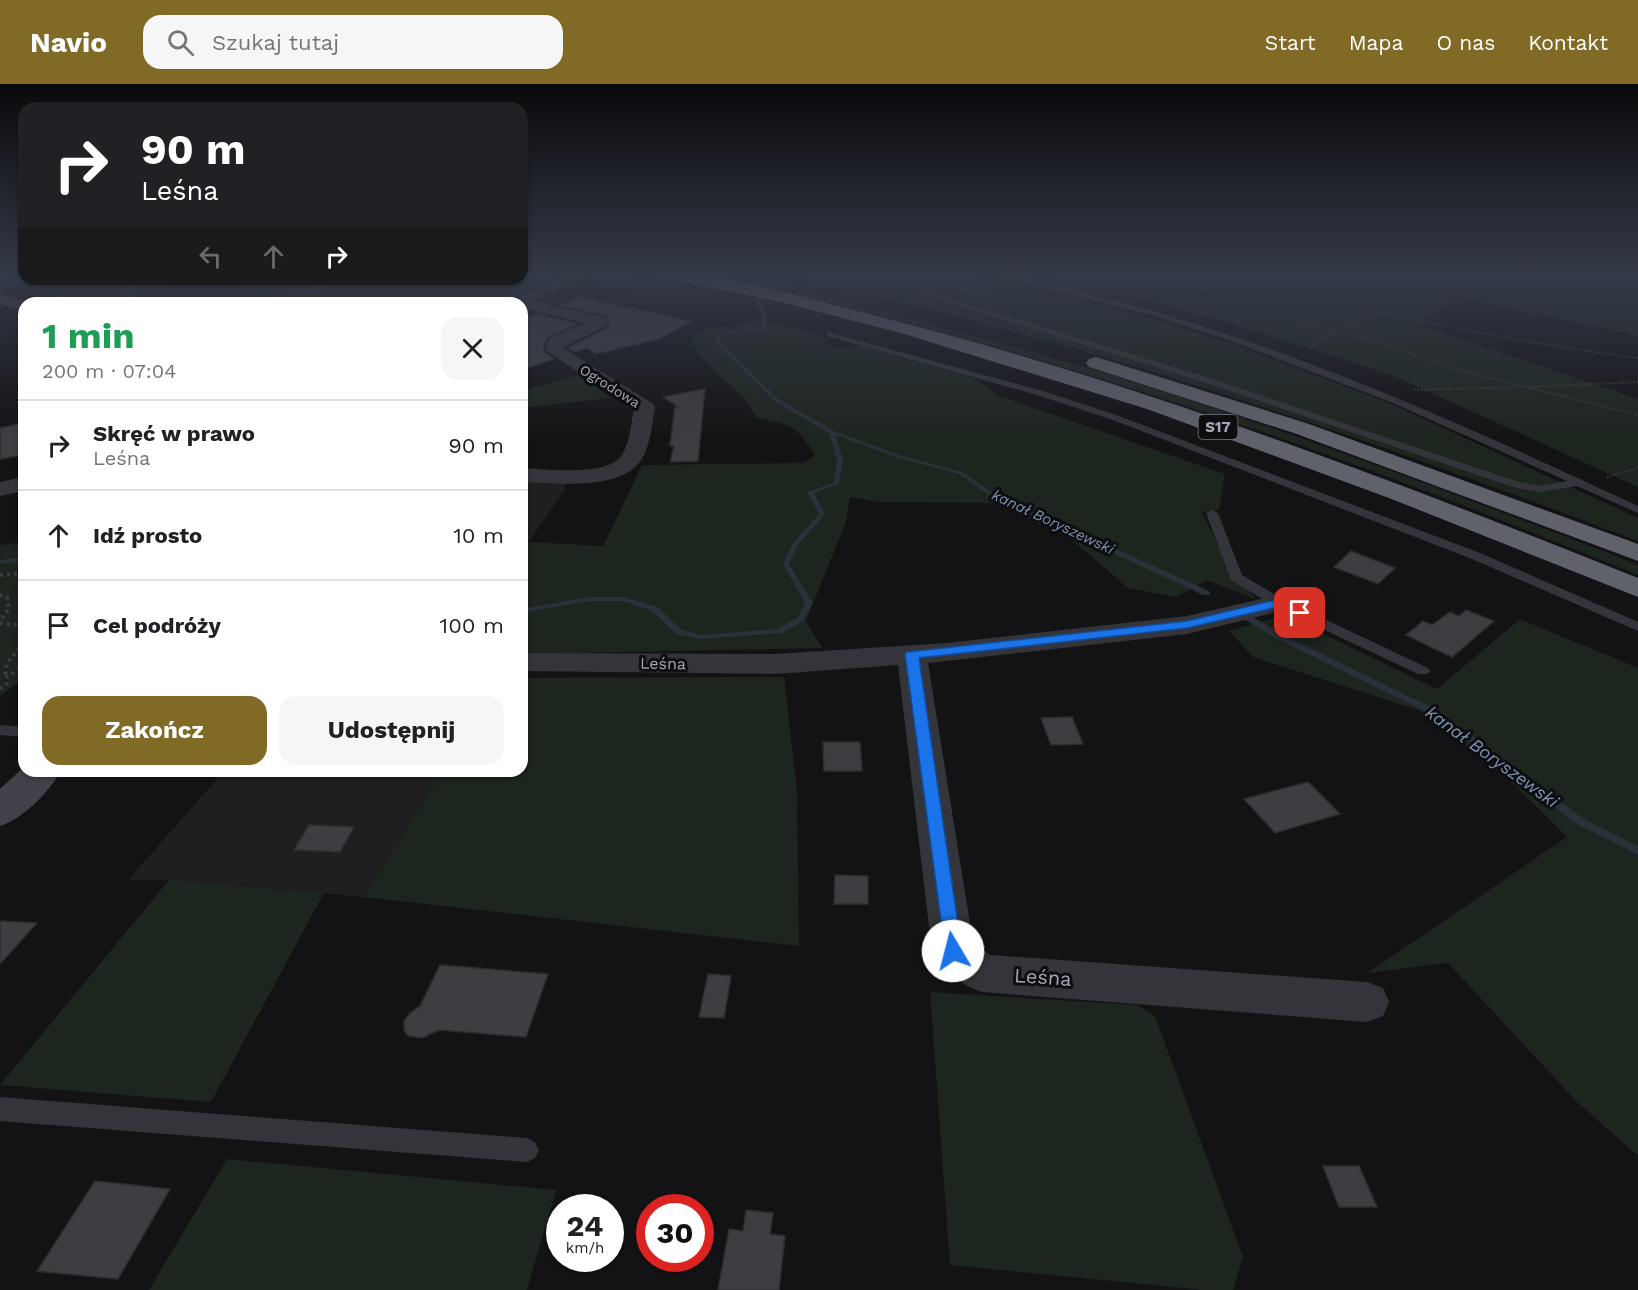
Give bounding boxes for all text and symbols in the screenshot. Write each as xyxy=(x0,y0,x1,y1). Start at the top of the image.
search box xyxy=(143,15,563,69)
text: Navio xyxy=(30,26,107,59)
icon: search xyxy=(164,26,197,59)
text: Szukaj tutaj xyxy=(212,30,339,55)
text: Start xyxy=(1265,30,1316,55)
text: Mapa xyxy=(1349,30,1403,55)
text: O nas xyxy=(1436,30,1495,55)
text: Kontakt xyxy=(1528,30,1608,55)
text: 90 m xyxy=(141,125,245,174)
icon: right xyxy=(42,126,120,204)
text: Leśna xyxy=(141,175,219,207)
icon: left xyxy=(194,240,227,273)
icon: ahead xyxy=(257,240,290,273)
icon: right xyxy=(320,240,353,273)
text: 1 min xyxy=(42,315,134,357)
button: close xyxy=(441,317,504,380)
text: 200 m · 07:04 xyxy=(42,359,176,383)
street label: Ogrodowa xyxy=(577,361,643,411)
road number: S17 xyxy=(1198,415,1238,439)
text: Skręć w prawo xyxy=(93,421,255,446)
icon: right xyxy=(42,429,75,462)
text: 90 m xyxy=(448,433,504,458)
text: Leśna xyxy=(93,446,150,470)
water label: kanał Boryszewski xyxy=(989,486,1118,559)
icon: ahead xyxy=(42,519,75,552)
text: Idź prosto xyxy=(93,523,202,548)
text: 10 m xyxy=(453,523,504,548)
pin xyxy=(1274,587,1325,638)
icon: arrive xyxy=(1283,596,1316,629)
icon: arrive xyxy=(42,609,75,642)
text: Cel podróży xyxy=(93,613,221,638)
text: 100 m xyxy=(440,613,504,638)
street label: Leśna xyxy=(640,654,686,673)
button: Zakończ xyxy=(42,696,267,765)
button: Udostępnij xyxy=(279,696,504,765)
water label: kanał Boryszewski xyxy=(1422,701,1564,813)
position arrow xyxy=(921,919,985,983)
street label: Leśna xyxy=(1014,963,1072,991)
speed limit sign: 30 xyxy=(636,1194,714,1272)
text: 24 xyxy=(567,1208,603,1243)
text: km/h xyxy=(566,1239,604,1257)

